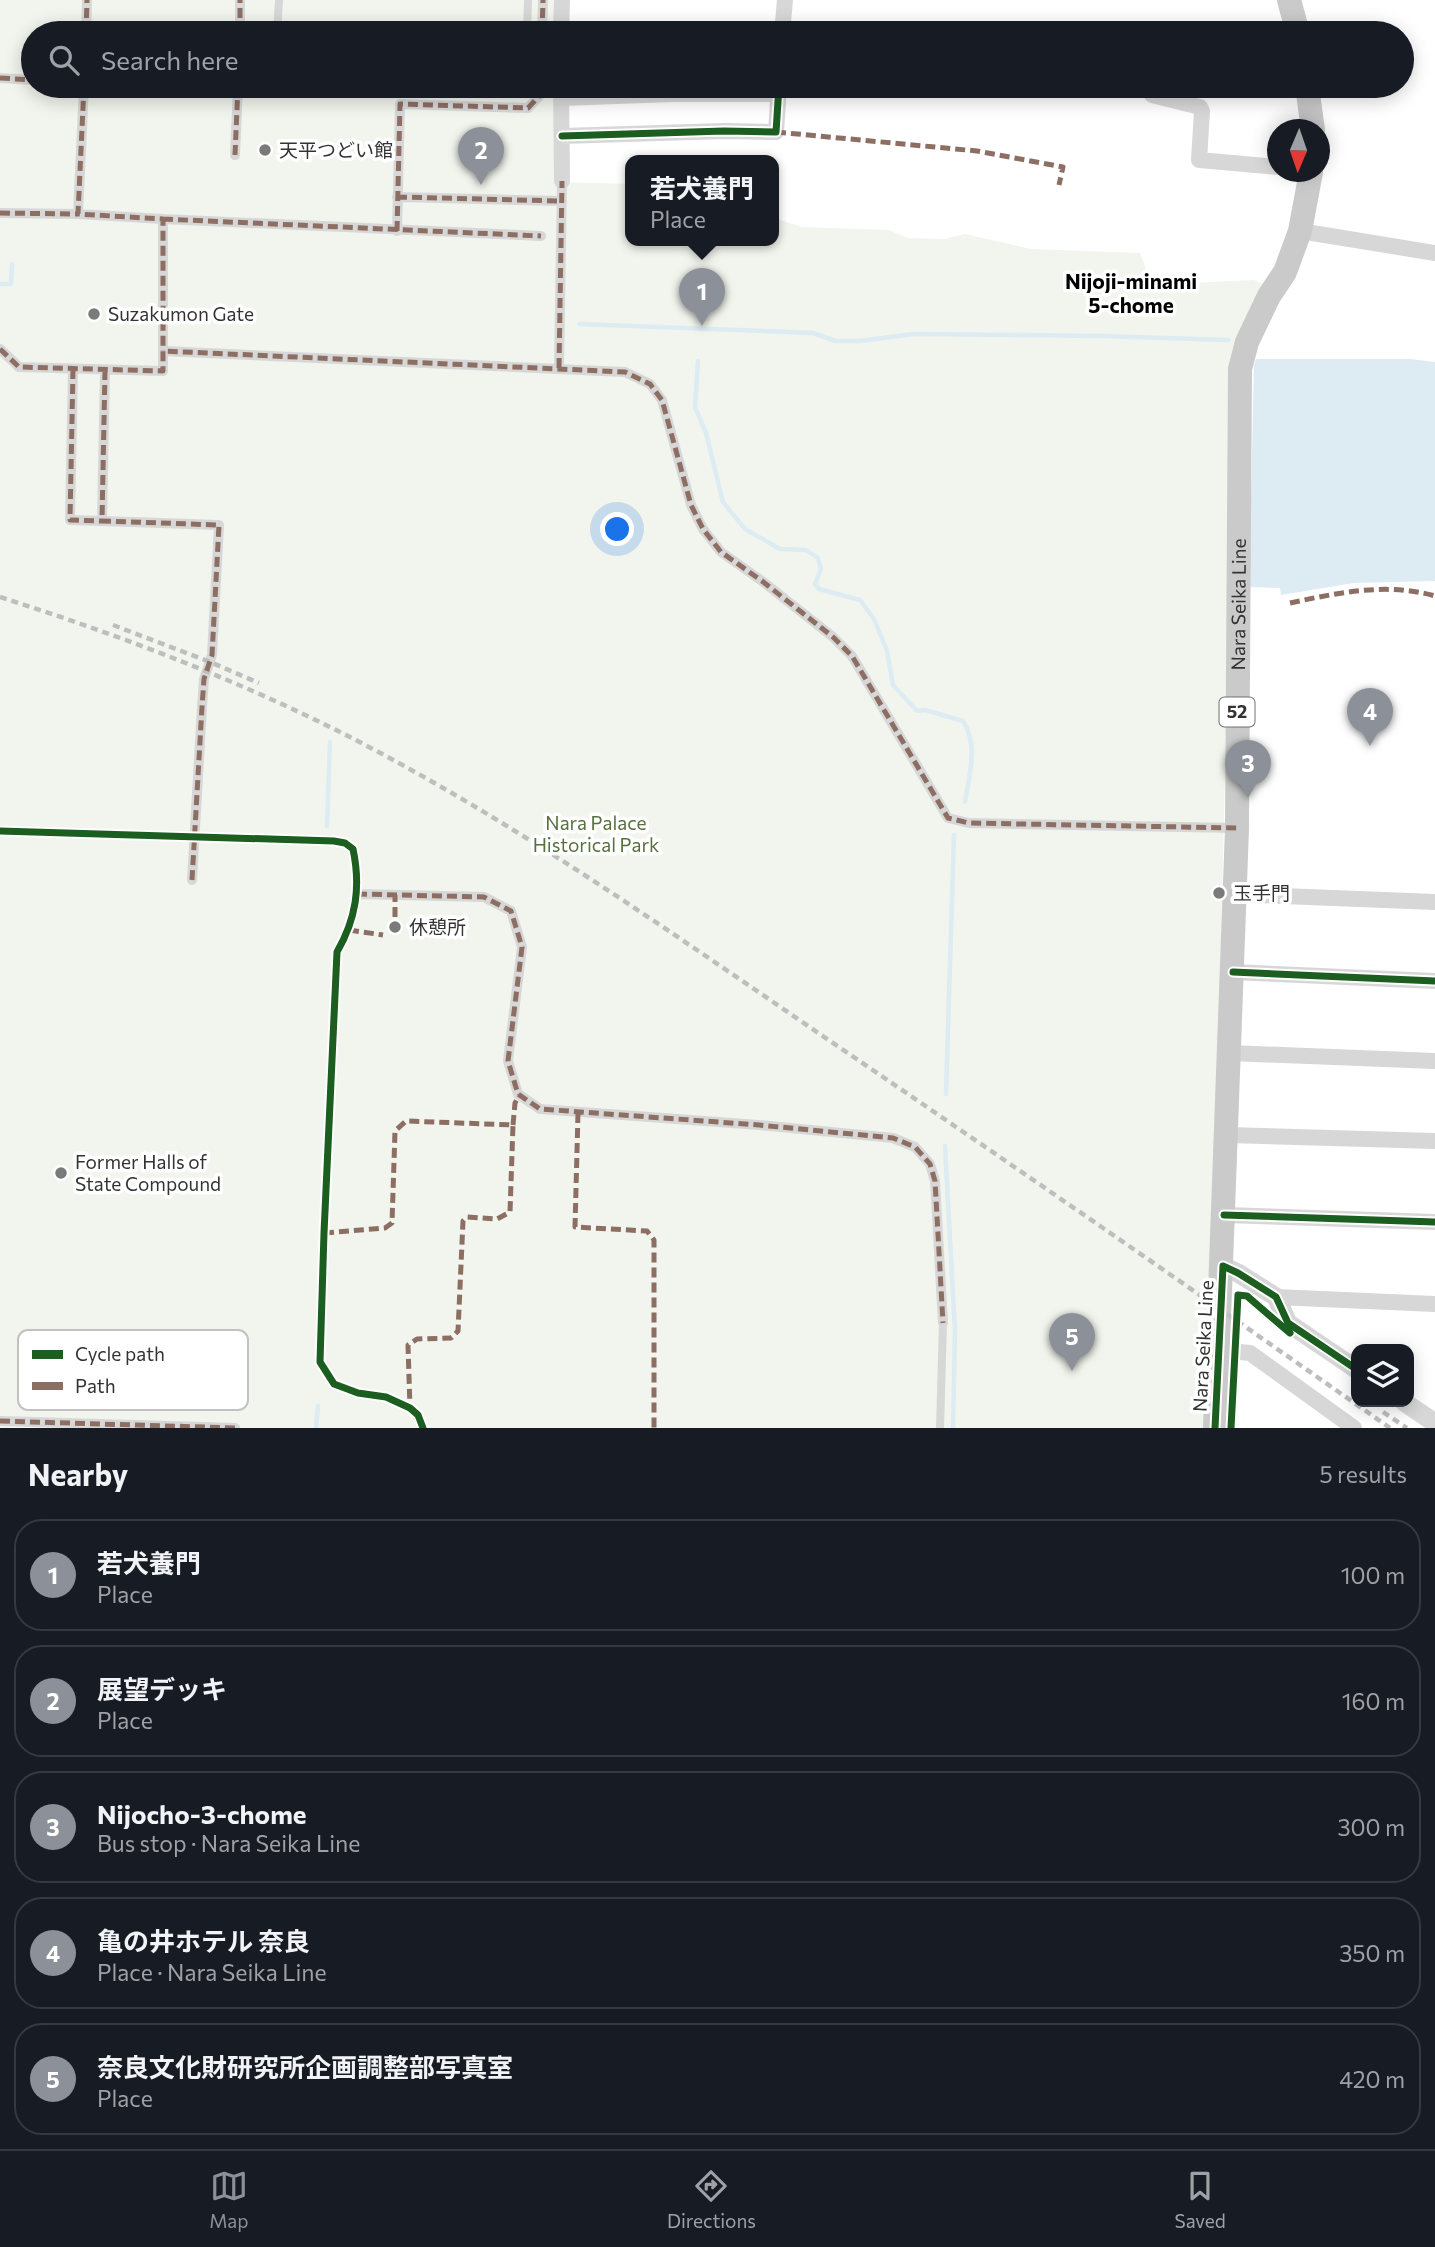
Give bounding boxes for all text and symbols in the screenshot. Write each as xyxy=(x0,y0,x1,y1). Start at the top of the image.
search box xyxy=(21,21,1414,98)
icon: search xyxy=(45,41,83,79)
text: Search here xyxy=(101,44,239,75)
north arrow xyxy=(1267,119,1330,182)
pin: 2 xyxy=(458,127,504,185)
place label: 天平つどい館 xyxy=(279,138,393,161)
marker: 天平つどい館 xyxy=(257,142,273,158)
popup xyxy=(625,155,779,246)
text: 若犬養門 xyxy=(650,172,754,203)
text: Place xyxy=(650,205,706,233)
pin: 1 xyxy=(679,268,725,326)
district label: Nijoji-minami 5-chome xyxy=(1065,268,1197,317)
place label: Suzakumon Gate xyxy=(108,302,254,325)
marker: Suzakumon Gate xyxy=(86,306,102,322)
your location xyxy=(600,512,634,546)
street label: Nara Seika Line xyxy=(1226,538,1250,670)
pin: 4 xyxy=(1347,688,1393,746)
road number: 52 xyxy=(1220,698,1254,726)
pin: 3 xyxy=(1225,740,1271,798)
park label: Nara Palace Historical Park xyxy=(533,811,659,856)
place label: 玉手門 xyxy=(1233,881,1290,904)
marker: 玉手門 xyxy=(1211,885,1227,901)
place label: 休憩所 xyxy=(409,915,466,938)
marker: 休憩所 xyxy=(387,919,403,935)
place label: Former Halls of State Compound xyxy=(75,1150,221,1195)
marker: Former Halls of State Compound xyxy=(53,1165,69,1181)
street label: Nara Seika Line xyxy=(1188,1280,1217,1412)
pin: 5 xyxy=(1049,1313,1095,1371)
legend xyxy=(18,1330,248,1410)
text: Cycle path xyxy=(75,1342,165,1365)
map controls xyxy=(1351,1344,1414,1407)
button: layers xyxy=(1351,1344,1414,1407)
text: Path xyxy=(75,1374,116,1397)
text: Nearby xyxy=(28,1455,128,1492)
text: 5 results xyxy=(1319,1460,1407,1488)
text: 若犬養門 xyxy=(97,1547,201,1578)
text: 1 xyxy=(48,1561,58,1589)
text: 100 m xyxy=(1341,1561,1405,1589)
text: Place xyxy=(97,1580,153,1608)
text: 展望デッキ xyxy=(97,1673,227,1704)
text: 2 xyxy=(46,1687,60,1715)
text: 160 m xyxy=(1342,1687,1405,1715)
text: Place xyxy=(97,1706,153,1734)
text: Nijocho-3-chome xyxy=(97,1798,307,1829)
text: 3 xyxy=(46,1813,60,1841)
text: 300 m xyxy=(1337,1813,1405,1841)
text: Bus stop · Nara Seika Line xyxy=(97,1829,360,1857)
text: 亀の井ホテル 奈良 xyxy=(97,1925,310,1956)
text: 4 xyxy=(46,1939,60,1967)
text: 350 m xyxy=(1339,1939,1405,1967)
text: Place · Nara Seika Line xyxy=(97,1958,327,1986)
text: 奈良文化財研究所企画調整部写真室 xyxy=(97,2051,513,2082)
text: 5 xyxy=(46,2065,60,2093)
text: 420 m xyxy=(1339,2065,1405,2093)
text: Place xyxy=(97,2084,153,2112)
tab: Map xyxy=(209,2167,248,2232)
tab: Directions xyxy=(667,2167,756,2232)
tab: Saved xyxy=(1174,2167,1226,2232)

